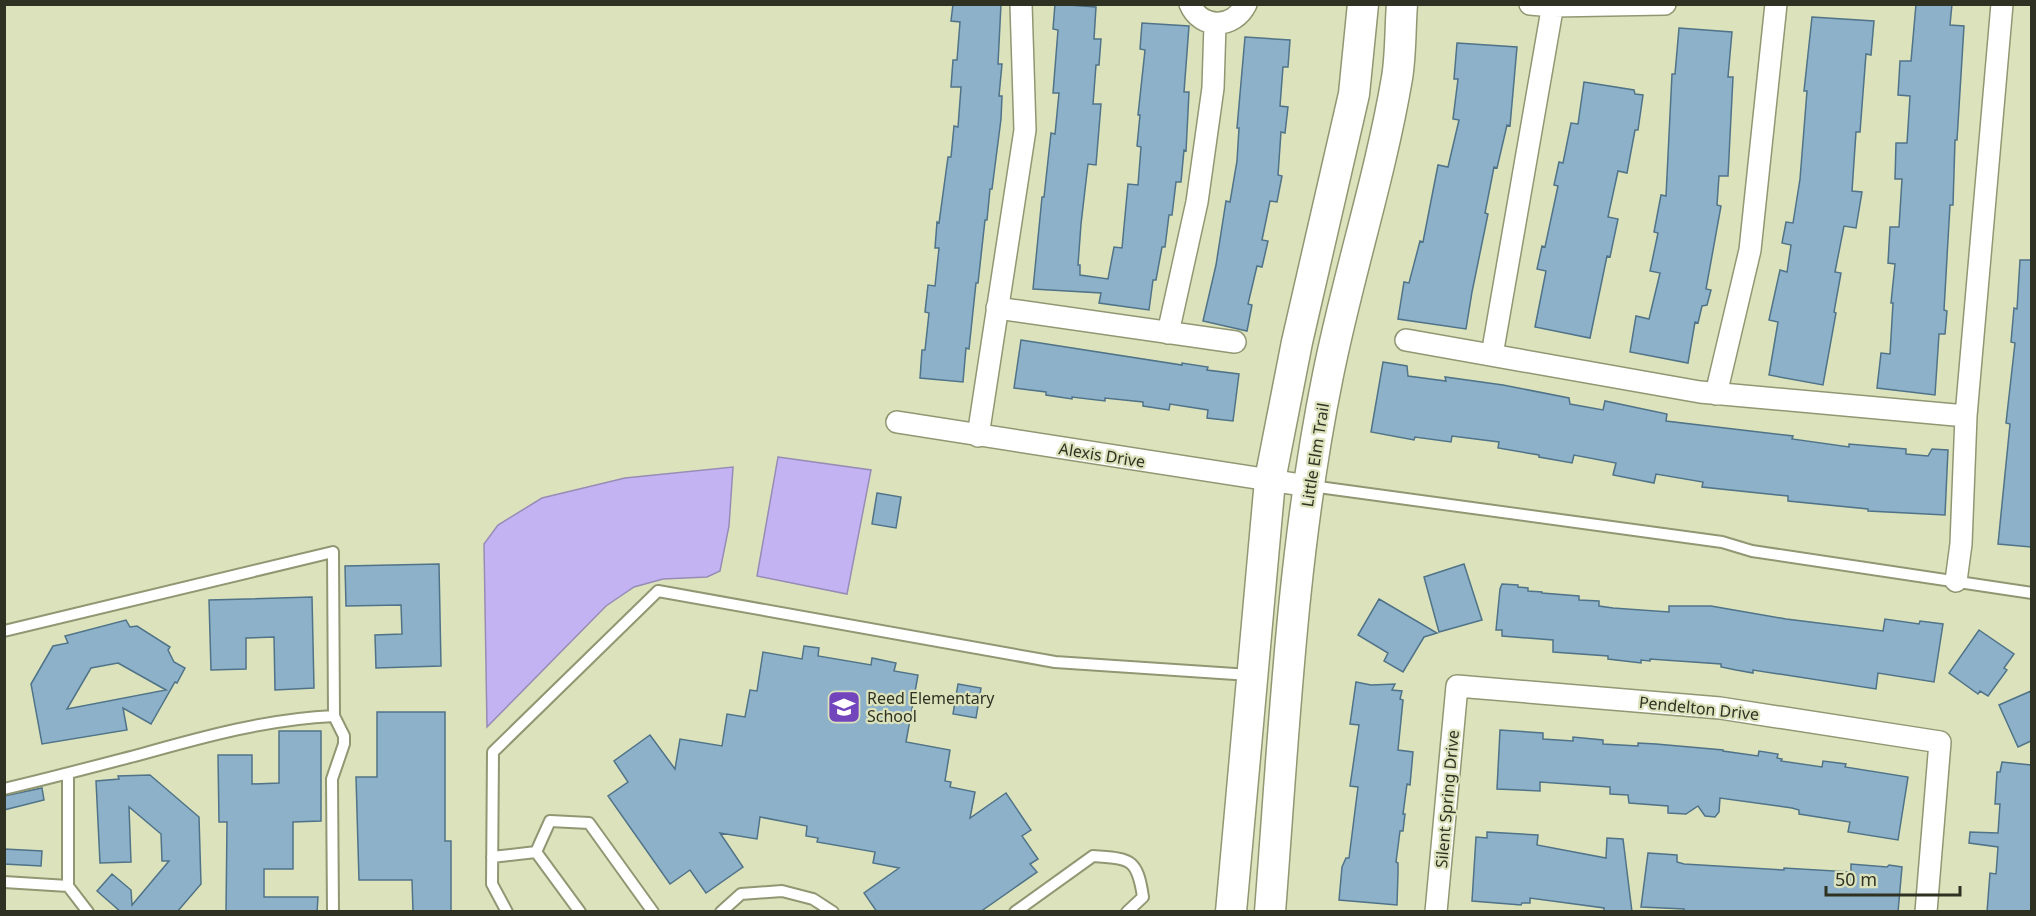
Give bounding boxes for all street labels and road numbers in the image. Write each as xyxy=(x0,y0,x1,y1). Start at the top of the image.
street label: Little Elm Trail xyxy=(1296,401,1334,509)
street label: Alexis Drive xyxy=(1057,437,1147,473)
street label: Pendelton Drive xyxy=(1638,691,1760,725)
street label: Silent Spring Drive xyxy=(1430,729,1464,869)

